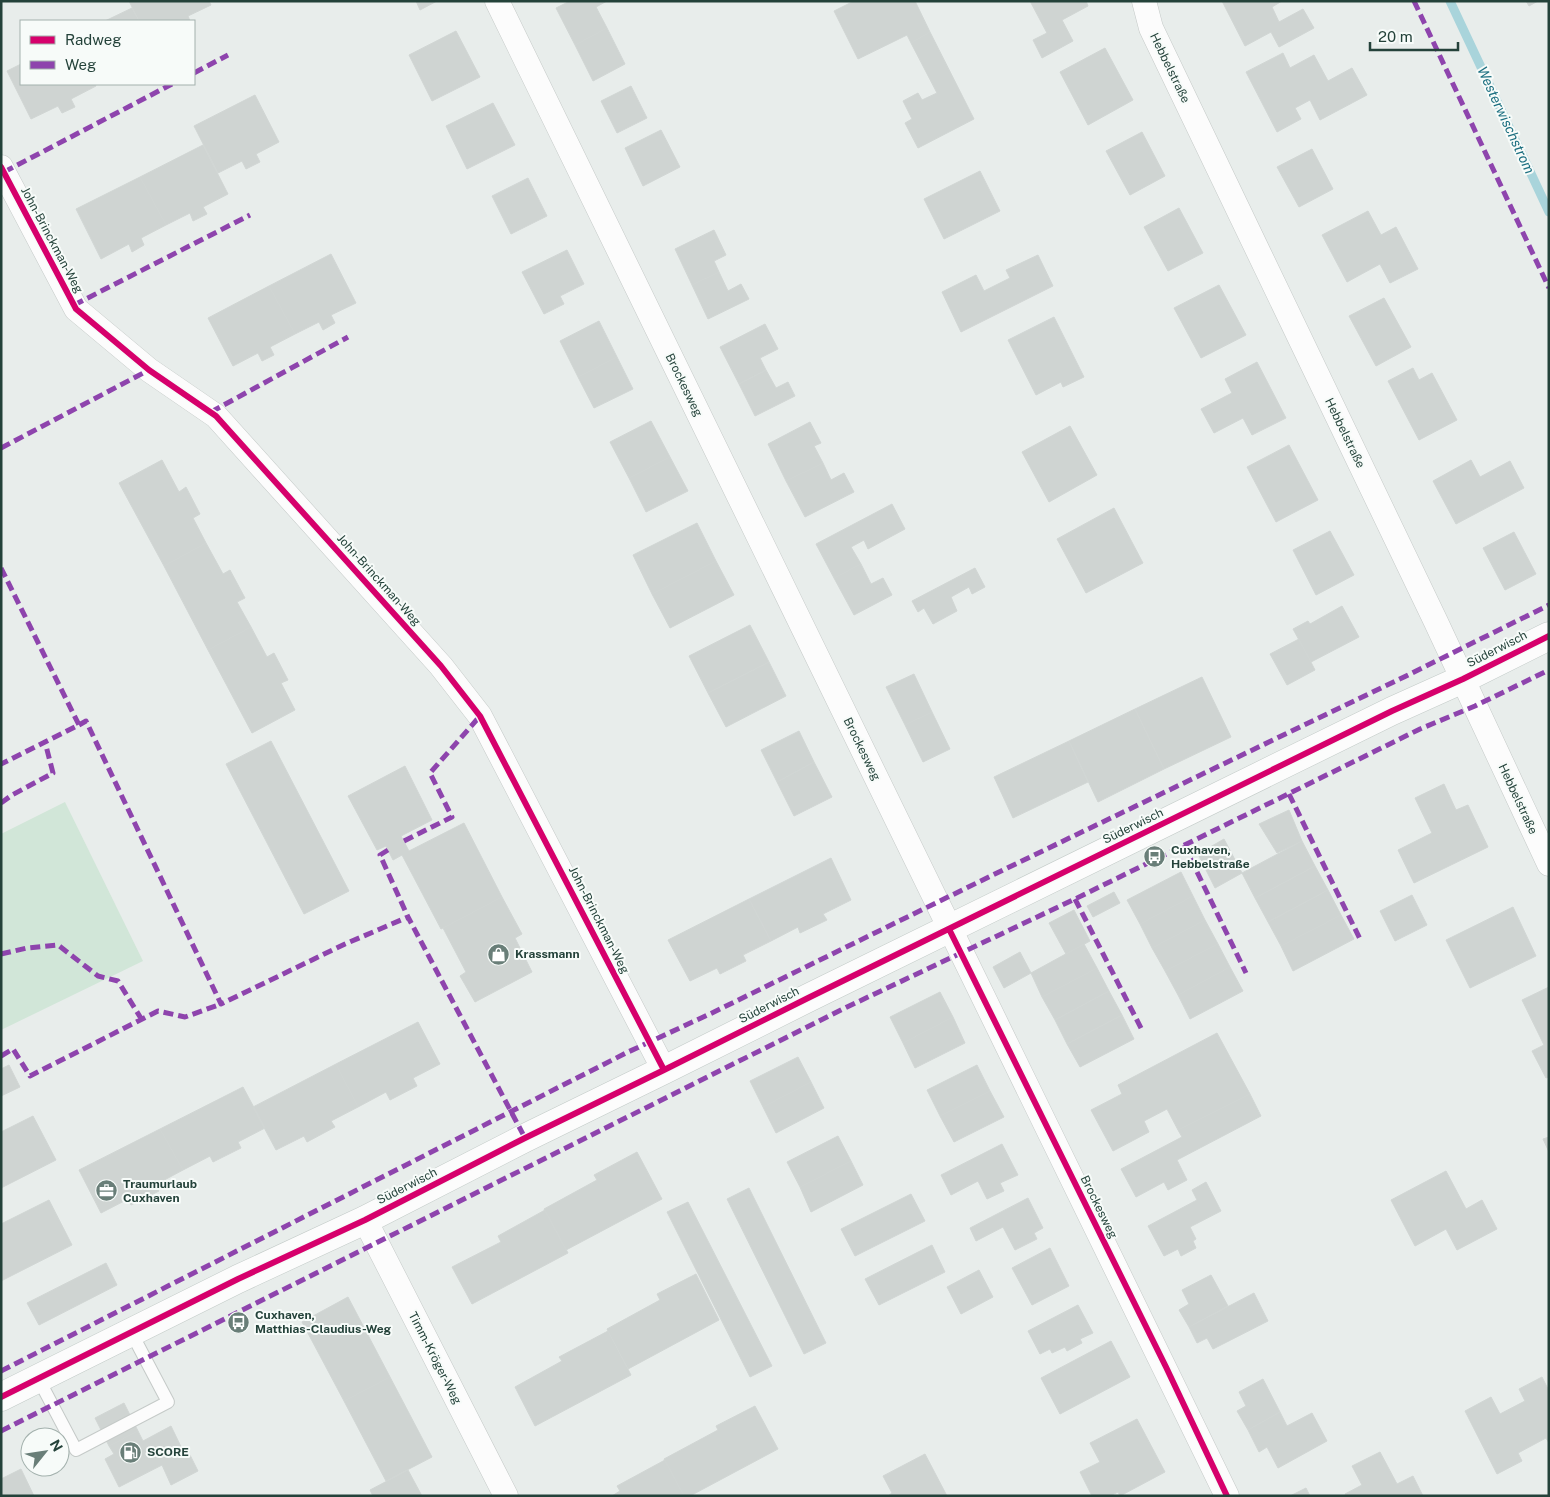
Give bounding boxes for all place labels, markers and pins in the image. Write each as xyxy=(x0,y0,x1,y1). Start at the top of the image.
place label: Cuxhaven, Hebbelstraße xyxy=(1171,843,1250,871)
bus stop icon: Cuxhaven, Hebbelstraße xyxy=(1143,845,1167,869)
shop icon: Krassmann xyxy=(487,942,511,966)
place label: Krassmann xyxy=(515,947,580,961)
place label: Traumurlaub Cuxhaven xyxy=(123,1177,197,1205)
office icon: Traumurlaub Cuxhaven xyxy=(95,1179,119,1203)
place label: Cuxhaven, Matthias-Claudius-Weg xyxy=(255,1308,392,1336)
bus stop icon: Cuxhaven, Matthias-Claudius-Weg xyxy=(227,1310,251,1334)
fuel station icon: SCORE xyxy=(119,1440,143,1464)
place label: SCORE xyxy=(147,1445,189,1459)

